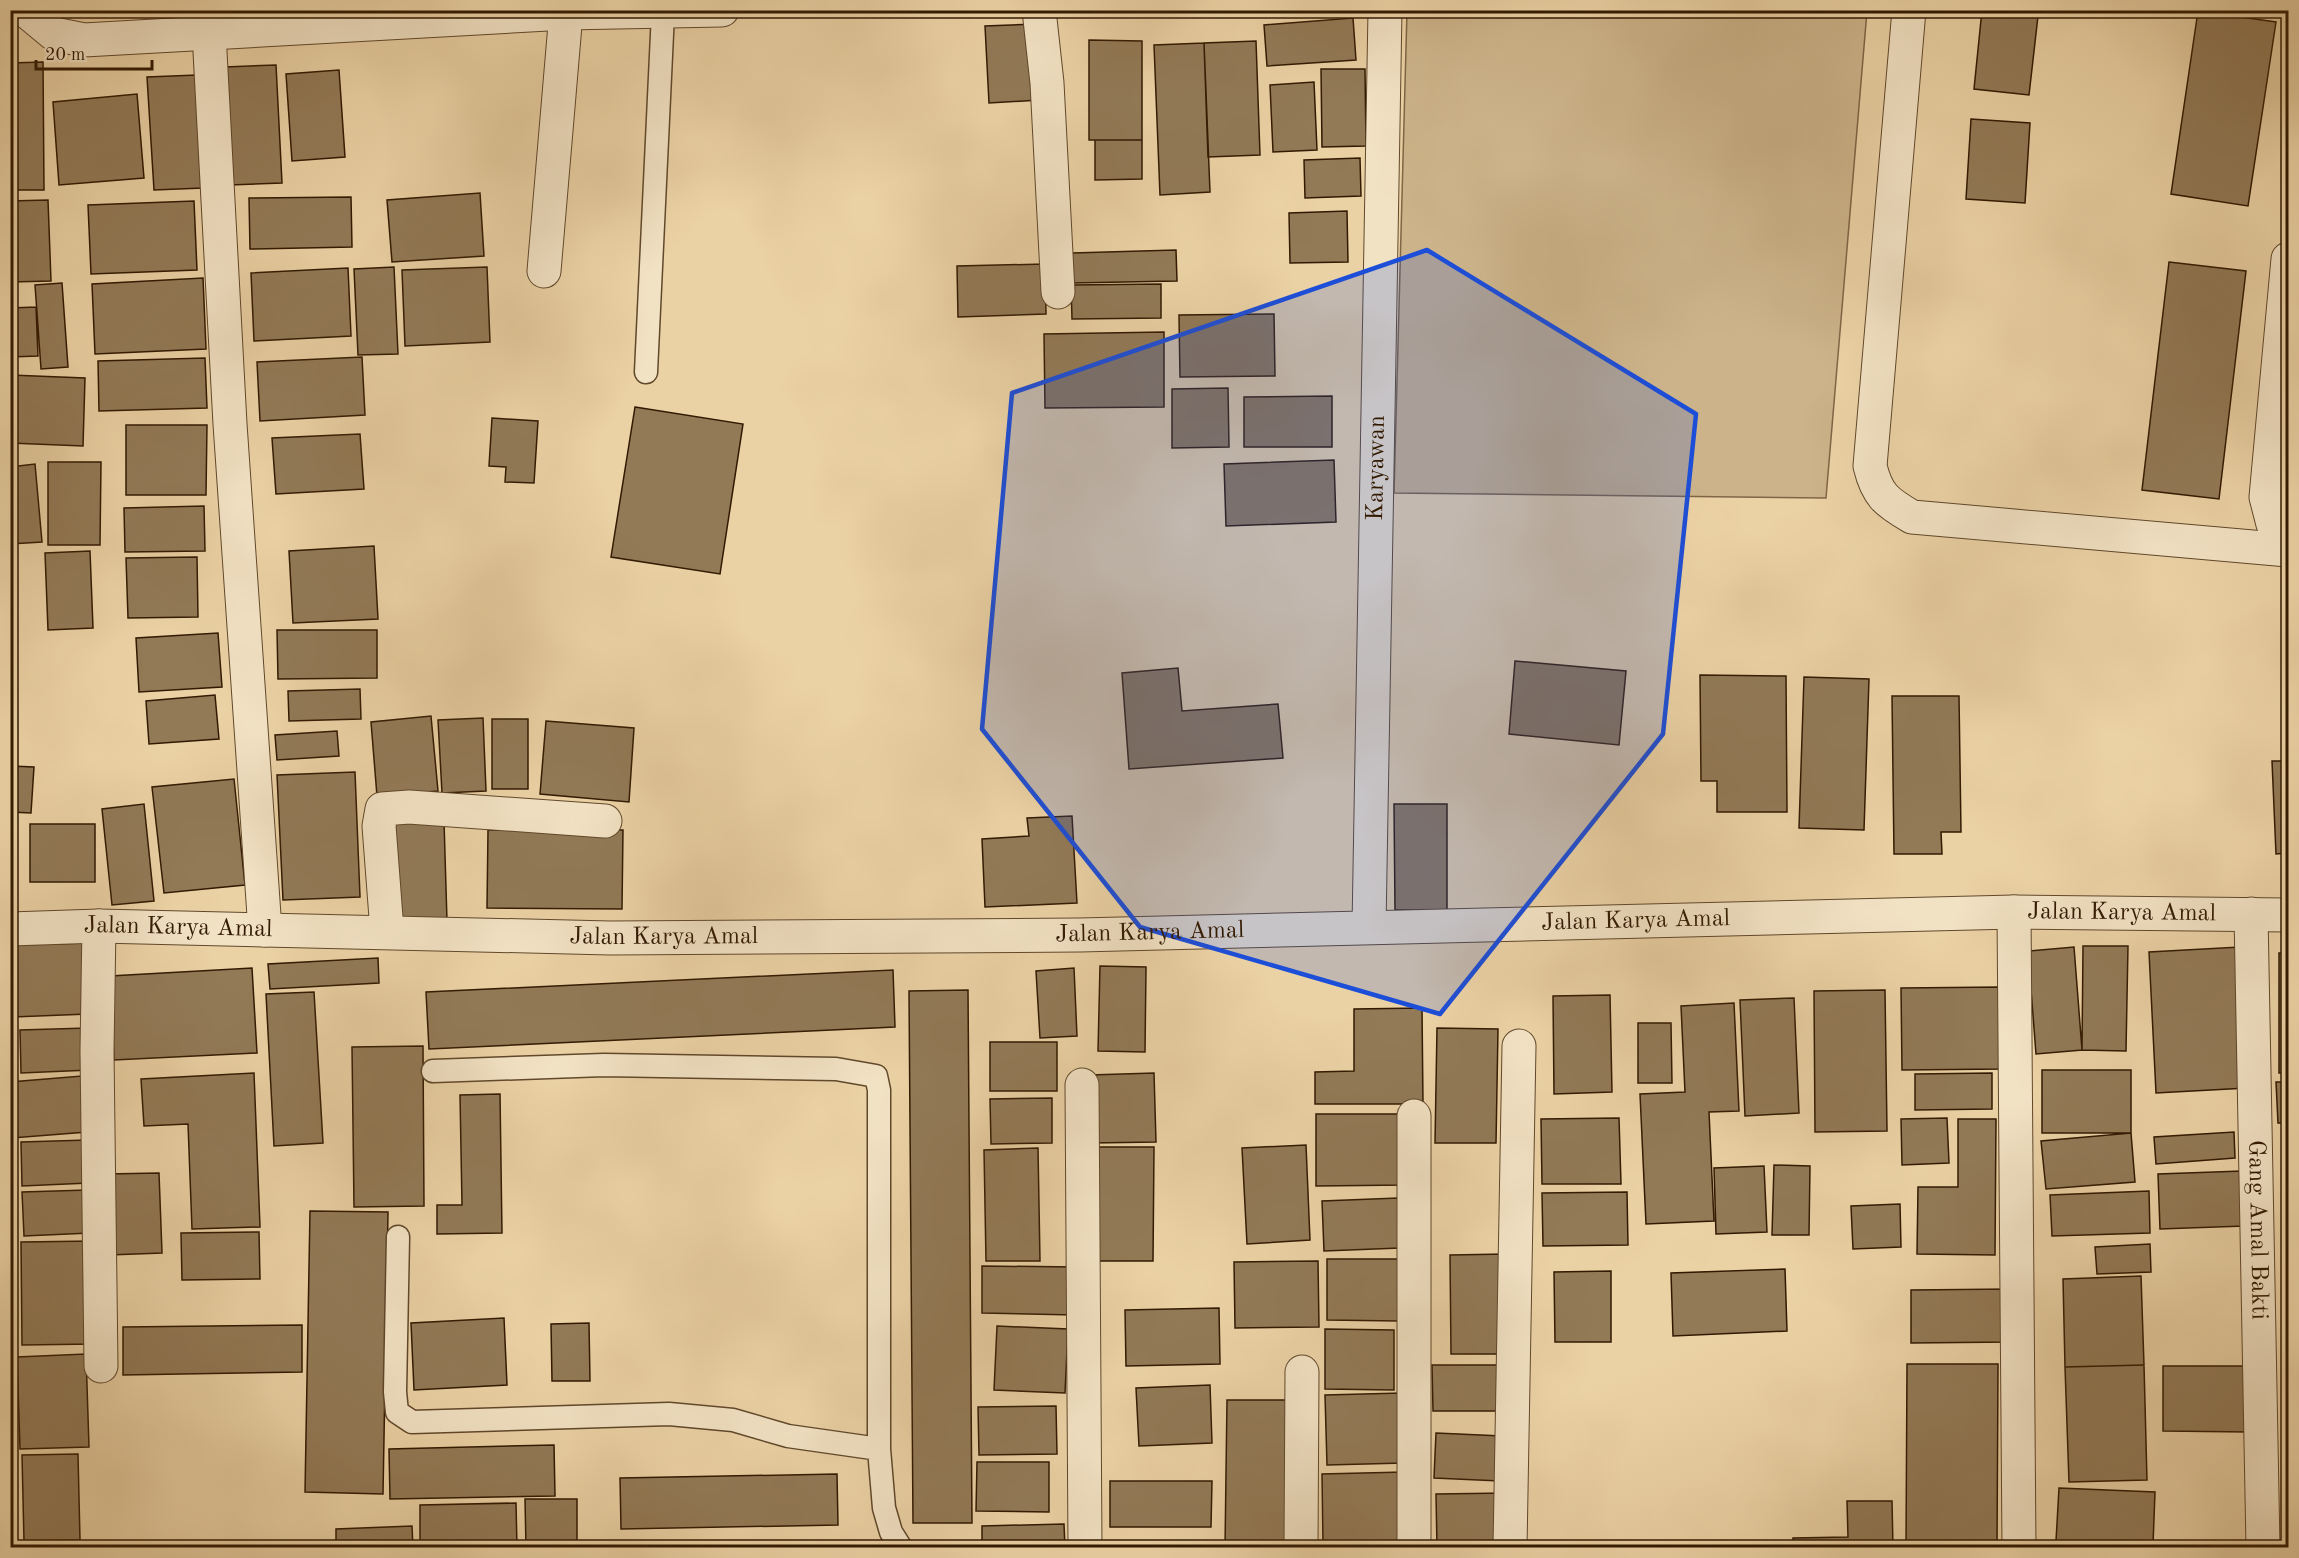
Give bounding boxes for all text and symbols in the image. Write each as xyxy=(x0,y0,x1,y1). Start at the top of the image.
scale bar xyxy=(36,33,152,71)
text: 20 m xyxy=(45,46,85,64)
street label: Karyawan xyxy=(1364,415,1390,521)
street label: Jalan Karya Amal xyxy=(2027,900,2216,926)
street label: Jalan Karya Amal xyxy=(1541,907,1730,936)
street label: Jalan Karya Amal xyxy=(83,914,273,942)
street label: Jalan Karya Amal xyxy=(1055,919,1245,947)
street label: Jalan Karya Amal xyxy=(569,925,758,950)
street label: Gang Amal Bakti xyxy=(2243,1140,2271,1320)

